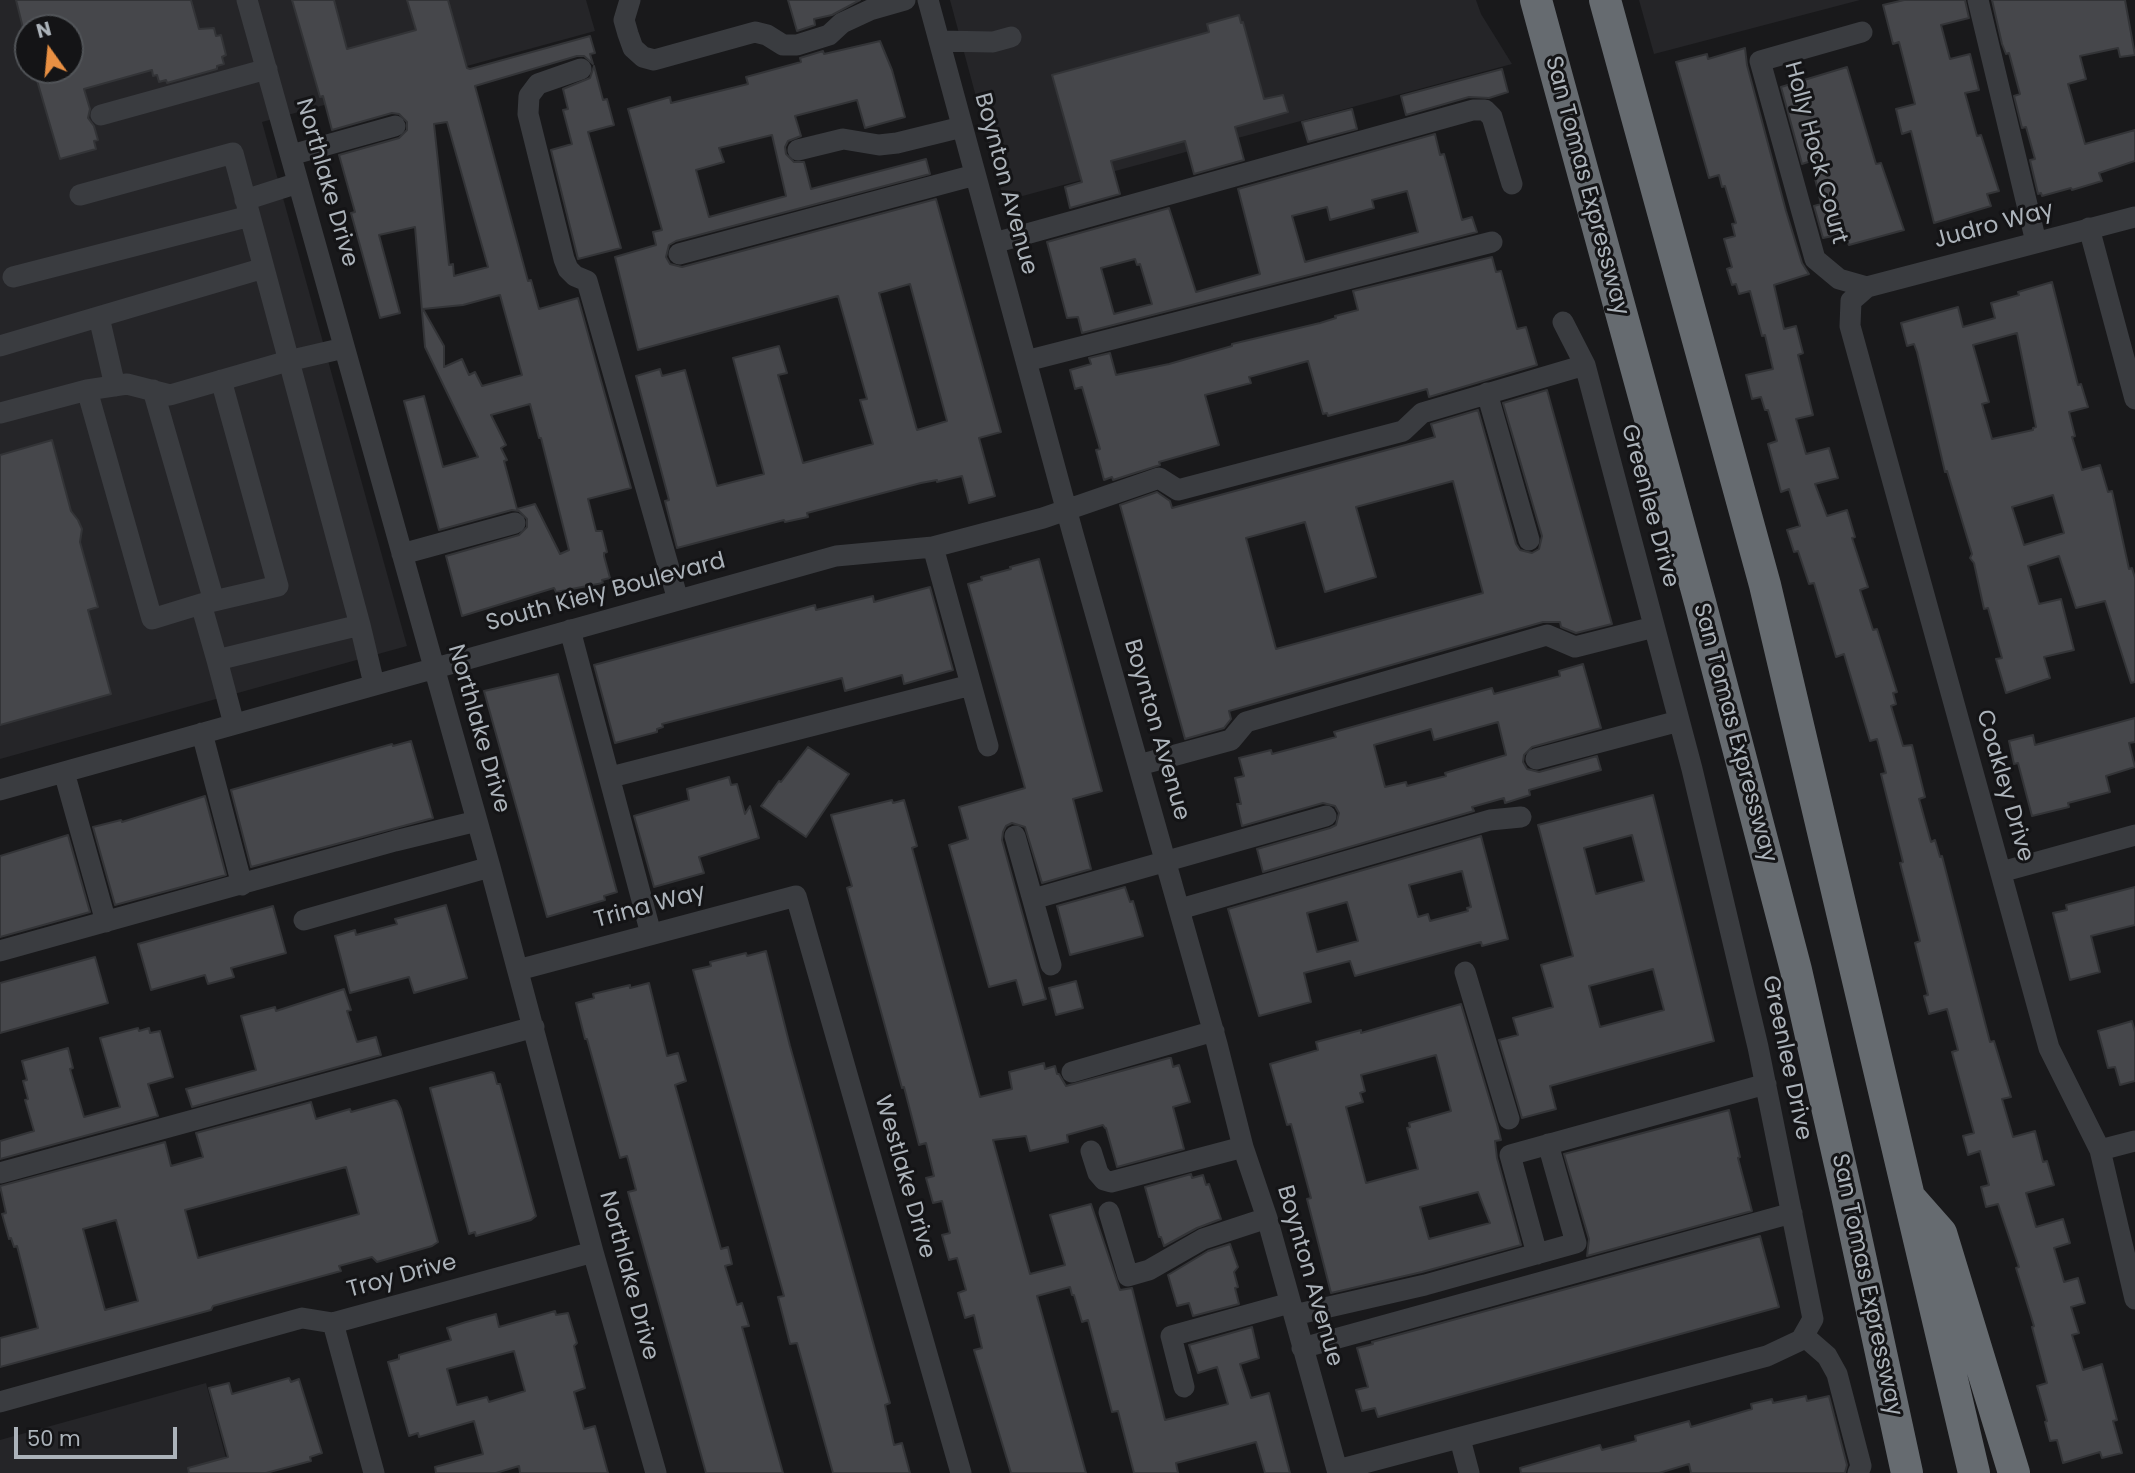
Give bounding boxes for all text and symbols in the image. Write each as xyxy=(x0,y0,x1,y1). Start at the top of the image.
north arrow xyxy=(14,14,84,84)
text: N xyxy=(34,15,54,45)
street label: San Tomas Expressway xyxy=(1538,53,1634,319)
street label: Holly Hock Court xyxy=(1777,59,1853,247)
street label: Boynton Avenue xyxy=(967,90,1043,278)
street label: Northlake Drive xyxy=(289,96,363,270)
street label: Judro Way xyxy=(1931,197,2057,255)
street label: Greenlee Drive xyxy=(1614,421,1684,591)
street label: South Kiely Boulevard xyxy=(483,548,729,638)
street label: San Tomas Expressway xyxy=(1686,600,1782,866)
street label: Boynton Avenue xyxy=(1117,636,1195,824)
street label: Northlake Drive xyxy=(441,642,515,816)
street label: Coakley Drive xyxy=(1969,707,2039,865)
street label: Trina Way xyxy=(591,879,709,935)
street label: Greenlee Drive xyxy=(1755,973,1817,1143)
street label: Westlake Drive xyxy=(868,1092,940,1262)
street label: San Tomas Expressway xyxy=(1825,1152,1907,1418)
street label: Boynton Avenue xyxy=(1270,1182,1348,1370)
street label: Northlake Drive xyxy=(592,1189,664,1363)
street label: Troy Drive xyxy=(344,1249,460,1305)
scale bar xyxy=(18,1414,180,1458)
text: 50 m xyxy=(27,1424,81,1453)

